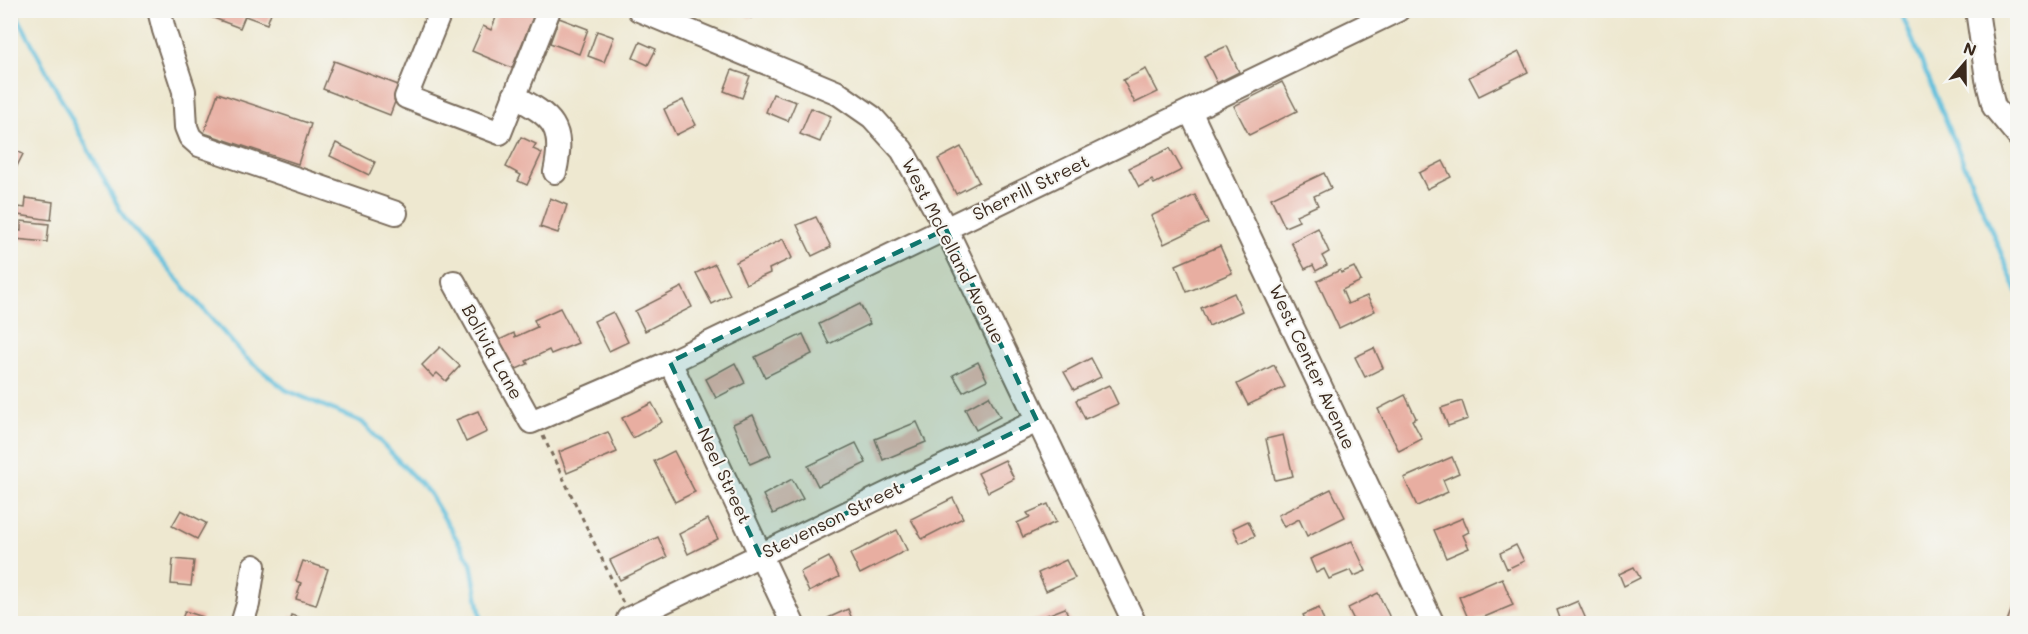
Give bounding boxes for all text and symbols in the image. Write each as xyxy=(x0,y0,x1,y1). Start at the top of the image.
north arrow xyxy=(1935,33,1995,93)
text: N xyxy=(1961,36,1980,60)
street label: Sherrill Street xyxy=(968,148,1093,226)
street label: West McLelland Avenue xyxy=(897,154,1011,347)
street label: West Center Avenue xyxy=(1264,280,1362,453)
street label: Bolivia Lane xyxy=(457,299,529,404)
street label: Neel Street xyxy=(692,424,758,527)
street label: Stevenson Street xyxy=(758,475,905,563)

